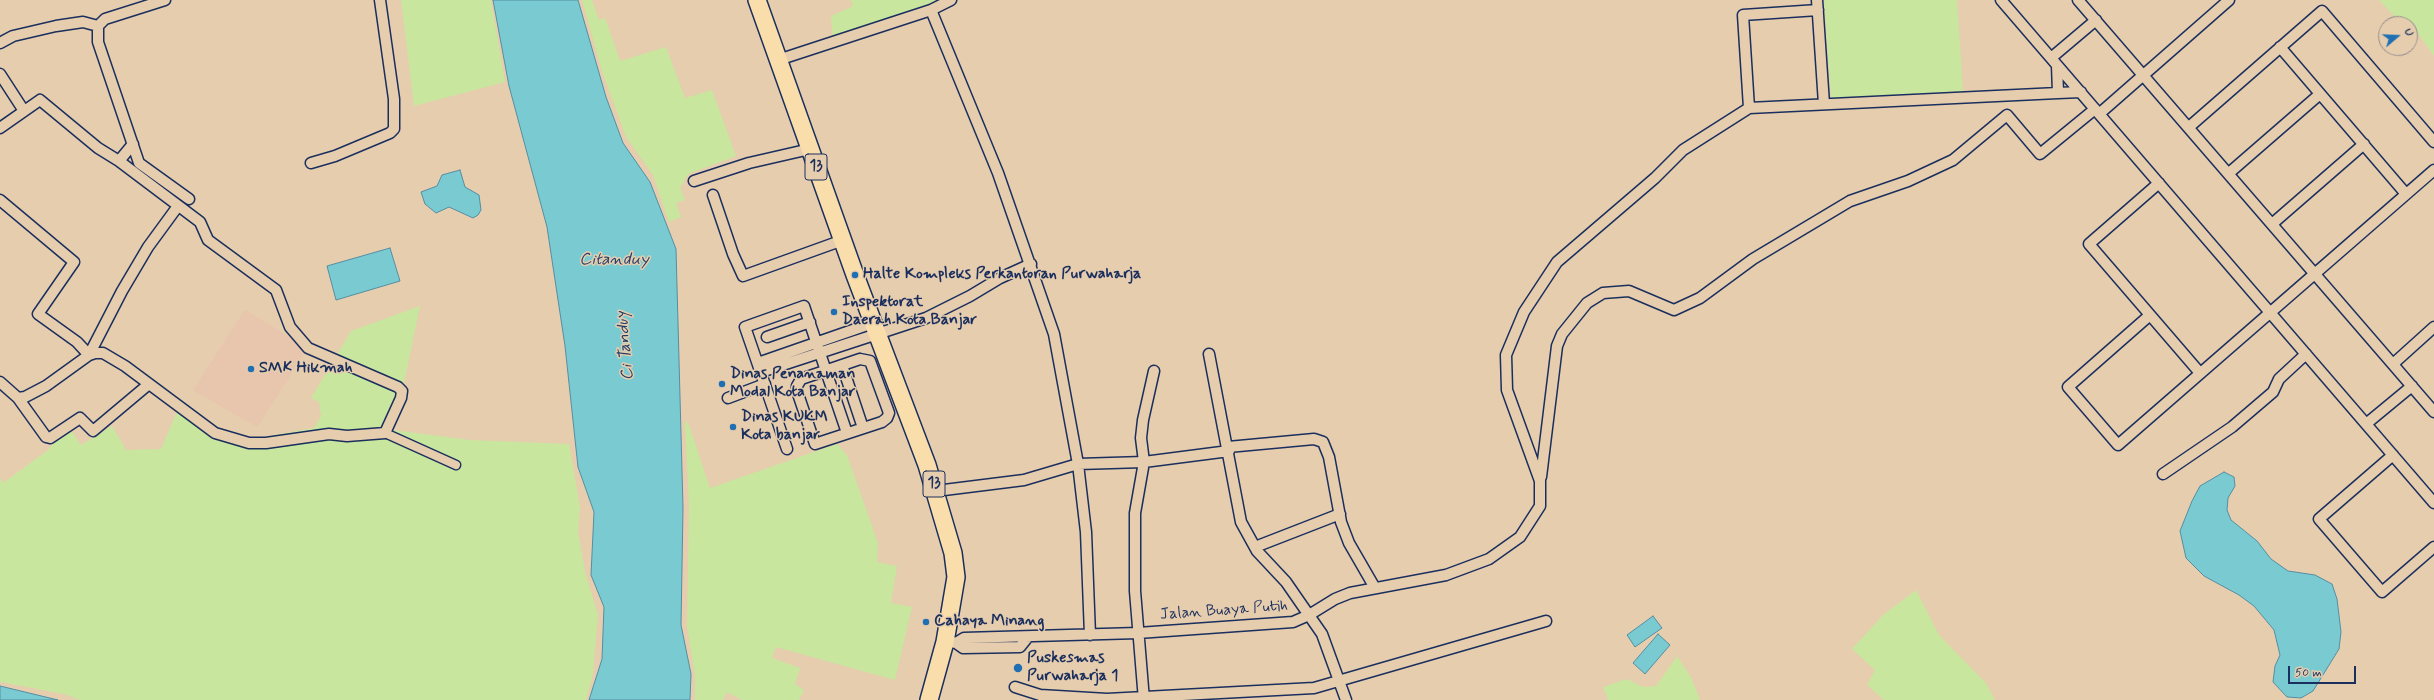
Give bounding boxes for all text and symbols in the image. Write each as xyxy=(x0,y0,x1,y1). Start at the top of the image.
north arrow xyxy=(2378,16,2418,56)
text: U xyxy=(2401,27,2416,38)
road number: 13 xyxy=(805,154,827,180)
water label: Citanduy xyxy=(579,250,649,270)
place label: Halte Kompleks Perkantoran Purwaharja xyxy=(863,265,1141,285)
marker: Halte Kompleks Perkantoran Purwaharja xyxy=(850,270,860,280)
place label: Inspektorat Daerah Kota Banjar xyxy=(842,293,977,331)
marker: Inspektorat Daerah Kota Banjar xyxy=(829,307,839,317)
water label: Ci Tanduy xyxy=(613,311,639,381)
place label: SMK Hikmah xyxy=(259,359,353,379)
marker: SMK Hikmah xyxy=(246,364,256,374)
place label: Dinas Penanaman Modal Kota Banjar xyxy=(730,365,856,403)
marker: Dinas Penanaman Modal Kota Banjar xyxy=(717,379,727,389)
place label: Dinas KUKM Kota banjar xyxy=(741,408,828,446)
marker: Dinas KUKM Kota banjar xyxy=(728,422,738,432)
road number: 13 xyxy=(923,471,945,497)
street label: Jalan Buaya Putih xyxy=(1159,597,1289,625)
place label: Cahaya Minang xyxy=(934,612,1044,632)
marker: Cahaya Minang xyxy=(921,617,931,627)
place label: Puskesmas Purwaharja 1 xyxy=(1027,649,1118,687)
scale bar xyxy=(2290,658,2358,684)
marker: Puskesmas Purwaharja 1 xyxy=(1012,662,1024,674)
text: 50 m xyxy=(2295,665,2322,681)

